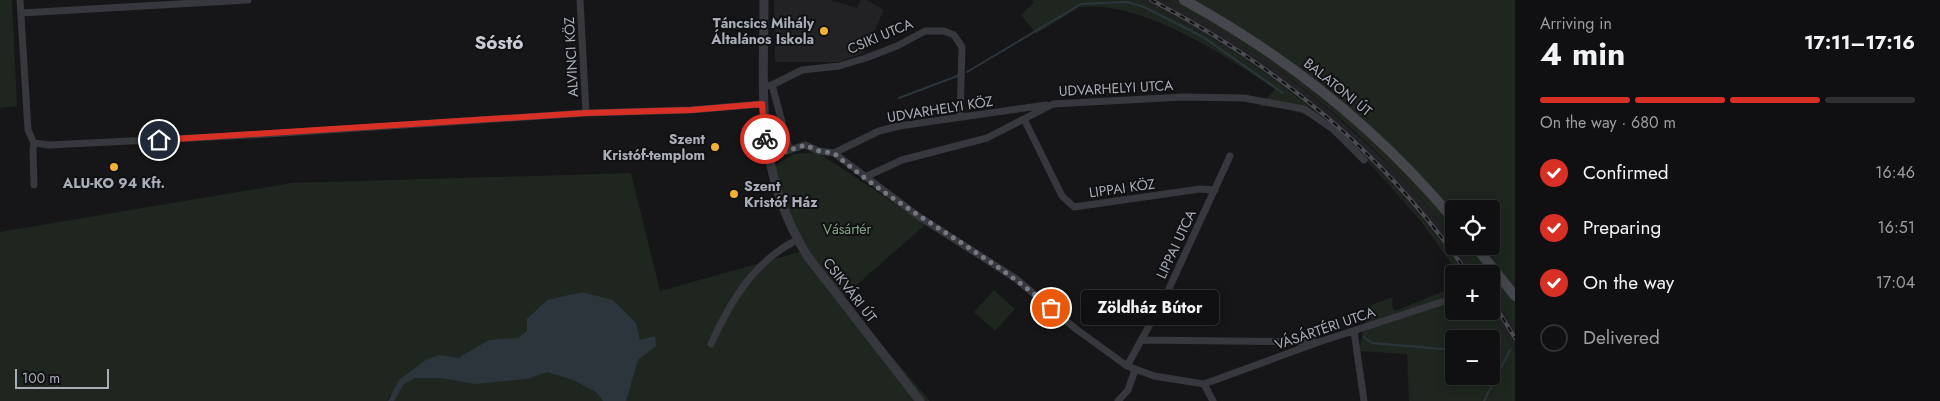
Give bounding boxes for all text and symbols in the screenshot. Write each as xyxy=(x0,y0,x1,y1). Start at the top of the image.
text: Arriving in xyxy=(1540,12,1612,35)
place label: Táncsics Mihály Általános Iskola xyxy=(710,13,815,49)
street label: CSIKI UTCA xyxy=(844,13,917,59)
street label: ALVINCI KÖZ xyxy=(559,16,583,98)
marker: Táncsics Mihály Általános Iskola xyxy=(818,25,830,37)
district label: Sóstó xyxy=(474,29,524,56)
text: 17:11–17:16 xyxy=(1804,29,1915,56)
text: 4 min xyxy=(1540,31,1625,77)
street label: BALATONI ÚT xyxy=(1300,53,1377,121)
street label: UDVARHELYI UTCA xyxy=(1058,75,1174,101)
street label: UDVARHELYI KÖZ xyxy=(886,91,995,127)
text: On the way · 680 m xyxy=(1540,111,1676,134)
courier xyxy=(740,114,790,164)
pin xyxy=(138,119,180,161)
icon: bike xyxy=(751,125,779,153)
icon: home xyxy=(145,126,173,154)
place label: Szent Kristóf-templom xyxy=(602,129,706,165)
marker: Szent Kristóf-templom xyxy=(709,141,721,153)
icon: check xyxy=(1540,159,1568,187)
text: Confirmed xyxy=(1583,159,1669,186)
marker: ALU-KO 94 Kft. xyxy=(108,161,120,173)
text: 16:46 xyxy=(1875,161,1915,184)
place label: ALU-KO 94 Kft. xyxy=(62,173,165,193)
street label: LIPPAI KÖZ xyxy=(1088,173,1157,203)
place label: Szent Kristóf Ház xyxy=(744,176,818,212)
marker: Szent Kristóf Ház xyxy=(728,188,740,200)
map controls xyxy=(1445,200,1500,385)
button: locate xyxy=(1445,200,1500,255)
street label: LIPPAI UTCA xyxy=(1151,205,1201,282)
icon: check xyxy=(1540,214,1568,242)
text: Preparing xyxy=(1583,214,1661,241)
text: 16:51 xyxy=(1878,216,1915,239)
park label: Vásártér xyxy=(823,219,872,239)
street label: CSIKVÁRI ÚT xyxy=(818,254,882,327)
button: + xyxy=(1445,265,1500,320)
icon: check xyxy=(1540,269,1568,297)
text: On the way xyxy=(1583,269,1674,296)
text: 17:04 xyxy=(1876,271,1915,294)
pin xyxy=(1030,287,1072,329)
callout: Zöldház Bútor xyxy=(1081,290,1218,326)
icon: bag xyxy=(1037,294,1065,322)
text: Zöldház Bútor xyxy=(1098,296,1202,319)
street label: VÁSÁRTÉRI UTCA xyxy=(1272,301,1378,355)
text: Delivered xyxy=(1583,324,1660,351)
button: − xyxy=(1445,330,1500,385)
scale bar xyxy=(15,366,109,389)
text: 100 m xyxy=(22,368,60,388)

